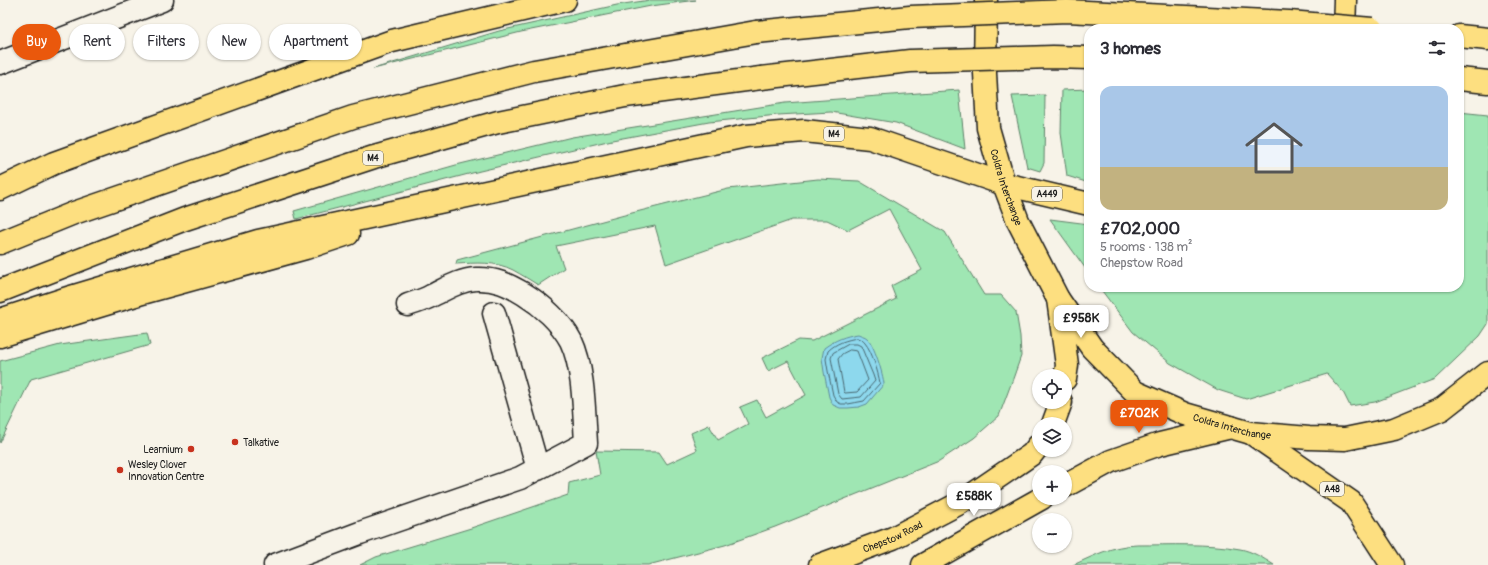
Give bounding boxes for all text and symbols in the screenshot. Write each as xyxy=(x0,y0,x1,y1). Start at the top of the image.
chip: Buy xyxy=(12,24,61,60)
chip: Rent xyxy=(69,24,125,60)
chip: Filters xyxy=(133,24,199,60)
chip: New xyxy=(207,24,261,60)
chip: Apartment xyxy=(269,24,362,60)
icon: filters xyxy=(1426,37,1448,59)
text: 3 homes xyxy=(1100,38,1161,59)
icon: home xyxy=(1238,112,1310,184)
road number: M4 xyxy=(824,127,844,141)
street label: Coldra Interchange xyxy=(987,148,1024,228)
road number: M4 xyxy=(363,151,383,165)
road number: A449 xyxy=(1032,187,1062,201)
text: £702,000 xyxy=(1100,218,1180,239)
text: 5 rooms · 138 m² xyxy=(1100,239,1193,255)
text: Chepstow Road xyxy=(1100,255,1183,271)
pin: £958K xyxy=(1053,305,1109,339)
text: £958K xyxy=(1063,310,1099,326)
map controls xyxy=(1032,369,1072,553)
button: locate xyxy=(1032,369,1072,409)
pin: £702K xyxy=(1111,400,1167,434)
text: £702K xyxy=(1119,405,1159,421)
street label: Coldra Interchange xyxy=(1191,412,1271,442)
button: layers xyxy=(1032,417,1072,457)
marker: Talkative xyxy=(230,437,240,447)
place label: Talkative xyxy=(243,437,279,449)
place label: Learnium xyxy=(143,444,183,456)
marker: Learnium xyxy=(186,444,196,454)
place label: Wesley Clover Innovation Centre xyxy=(128,459,204,483)
marker: Wesley Clover Innovation Centre xyxy=(115,465,125,475)
button: + xyxy=(1032,465,1072,505)
road number: A48 xyxy=(1320,482,1344,496)
pin: £588K xyxy=(946,483,1002,517)
text: £588K xyxy=(956,488,992,504)
button: − xyxy=(1032,513,1072,553)
street label: Chepstow Road xyxy=(861,519,925,556)

